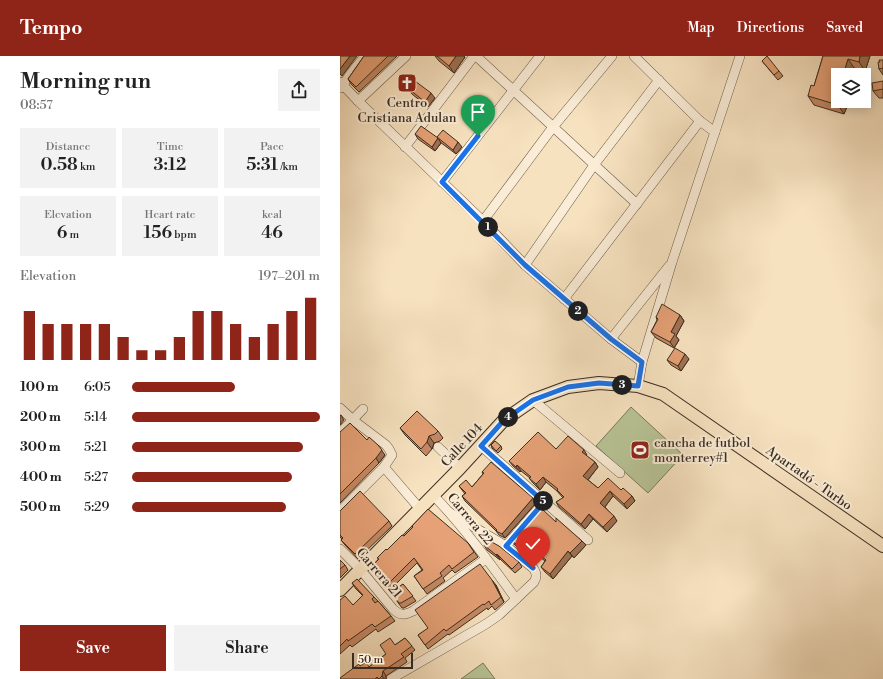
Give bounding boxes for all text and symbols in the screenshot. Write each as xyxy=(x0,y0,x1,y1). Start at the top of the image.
text: Tempo xyxy=(20,16,82,40)
text: Map xyxy=(687,19,715,37)
text: Directions xyxy=(737,19,804,37)
text: Saved xyxy=(826,19,863,37)
text: Morning run xyxy=(20,68,151,95)
map controls xyxy=(831,68,871,108)
button: layers xyxy=(831,68,871,108)
button: share xyxy=(278,69,320,111)
church icon: Centro Cristiana Adulan xyxy=(396,72,418,94)
place label: Centro Cristiana Adulan xyxy=(357,95,457,126)
pin xyxy=(461,95,495,136)
text: 08:57 xyxy=(20,97,53,113)
icon: arrive xyxy=(467,101,489,123)
text: Distance xyxy=(46,140,90,154)
text: Time xyxy=(157,140,183,154)
text: Pace xyxy=(260,140,284,154)
text: 0.58 xyxy=(41,154,78,176)
text: 3:12 xyxy=(154,154,186,176)
text: 5:31 xyxy=(246,154,278,176)
text: km xyxy=(78,160,95,174)
text: /km xyxy=(278,160,298,174)
text: Elevation xyxy=(44,208,92,222)
text: Heart rate xyxy=(145,208,195,222)
text: kcal xyxy=(262,208,282,222)
pin: 1 xyxy=(478,217,498,237)
text: 1 xyxy=(485,220,491,234)
text: 6 xyxy=(57,222,67,244)
text: 156 xyxy=(143,222,172,244)
text: 46 xyxy=(261,222,283,244)
text: m xyxy=(67,228,79,242)
text: bpm xyxy=(172,228,197,242)
text: Elevation xyxy=(20,268,76,284)
text: 197–201 m xyxy=(258,268,320,284)
pin: 2 xyxy=(568,301,588,321)
text: 2 xyxy=(575,304,581,318)
pin: 3 xyxy=(612,375,632,395)
text: 3 xyxy=(619,378,625,392)
text: 100 m xyxy=(20,379,59,395)
text: 6:05 xyxy=(84,379,111,395)
pin: 4 xyxy=(498,407,518,427)
text: 200 m xyxy=(20,409,61,425)
text: 5:14 xyxy=(84,409,107,425)
text: 4 xyxy=(504,410,512,424)
street label: Calle 104 xyxy=(438,420,486,470)
place label: cancha de futbol monterrey#1 xyxy=(654,435,751,466)
text: 300 m xyxy=(20,439,61,455)
text: 5:21 xyxy=(84,439,107,455)
sports icon: cancha de futbol monterrey#1 xyxy=(629,439,651,461)
street label: Apartadó - Turbo xyxy=(762,442,855,514)
text: 400 m xyxy=(20,469,62,485)
text: 5:27 xyxy=(84,469,108,485)
street label: Carrera 22 xyxy=(444,490,496,548)
pin: 5 xyxy=(533,491,553,511)
text: 5 xyxy=(540,494,546,508)
text: 500 m xyxy=(20,499,61,515)
text: 5:29 xyxy=(84,499,109,515)
pin xyxy=(516,527,550,568)
icon: check xyxy=(522,533,544,555)
street label: Carrera 21 xyxy=(353,545,405,602)
button: Save xyxy=(20,625,166,671)
button: Share xyxy=(174,625,320,671)
scale bar xyxy=(352,651,413,670)
text: 50 m xyxy=(358,653,383,667)

